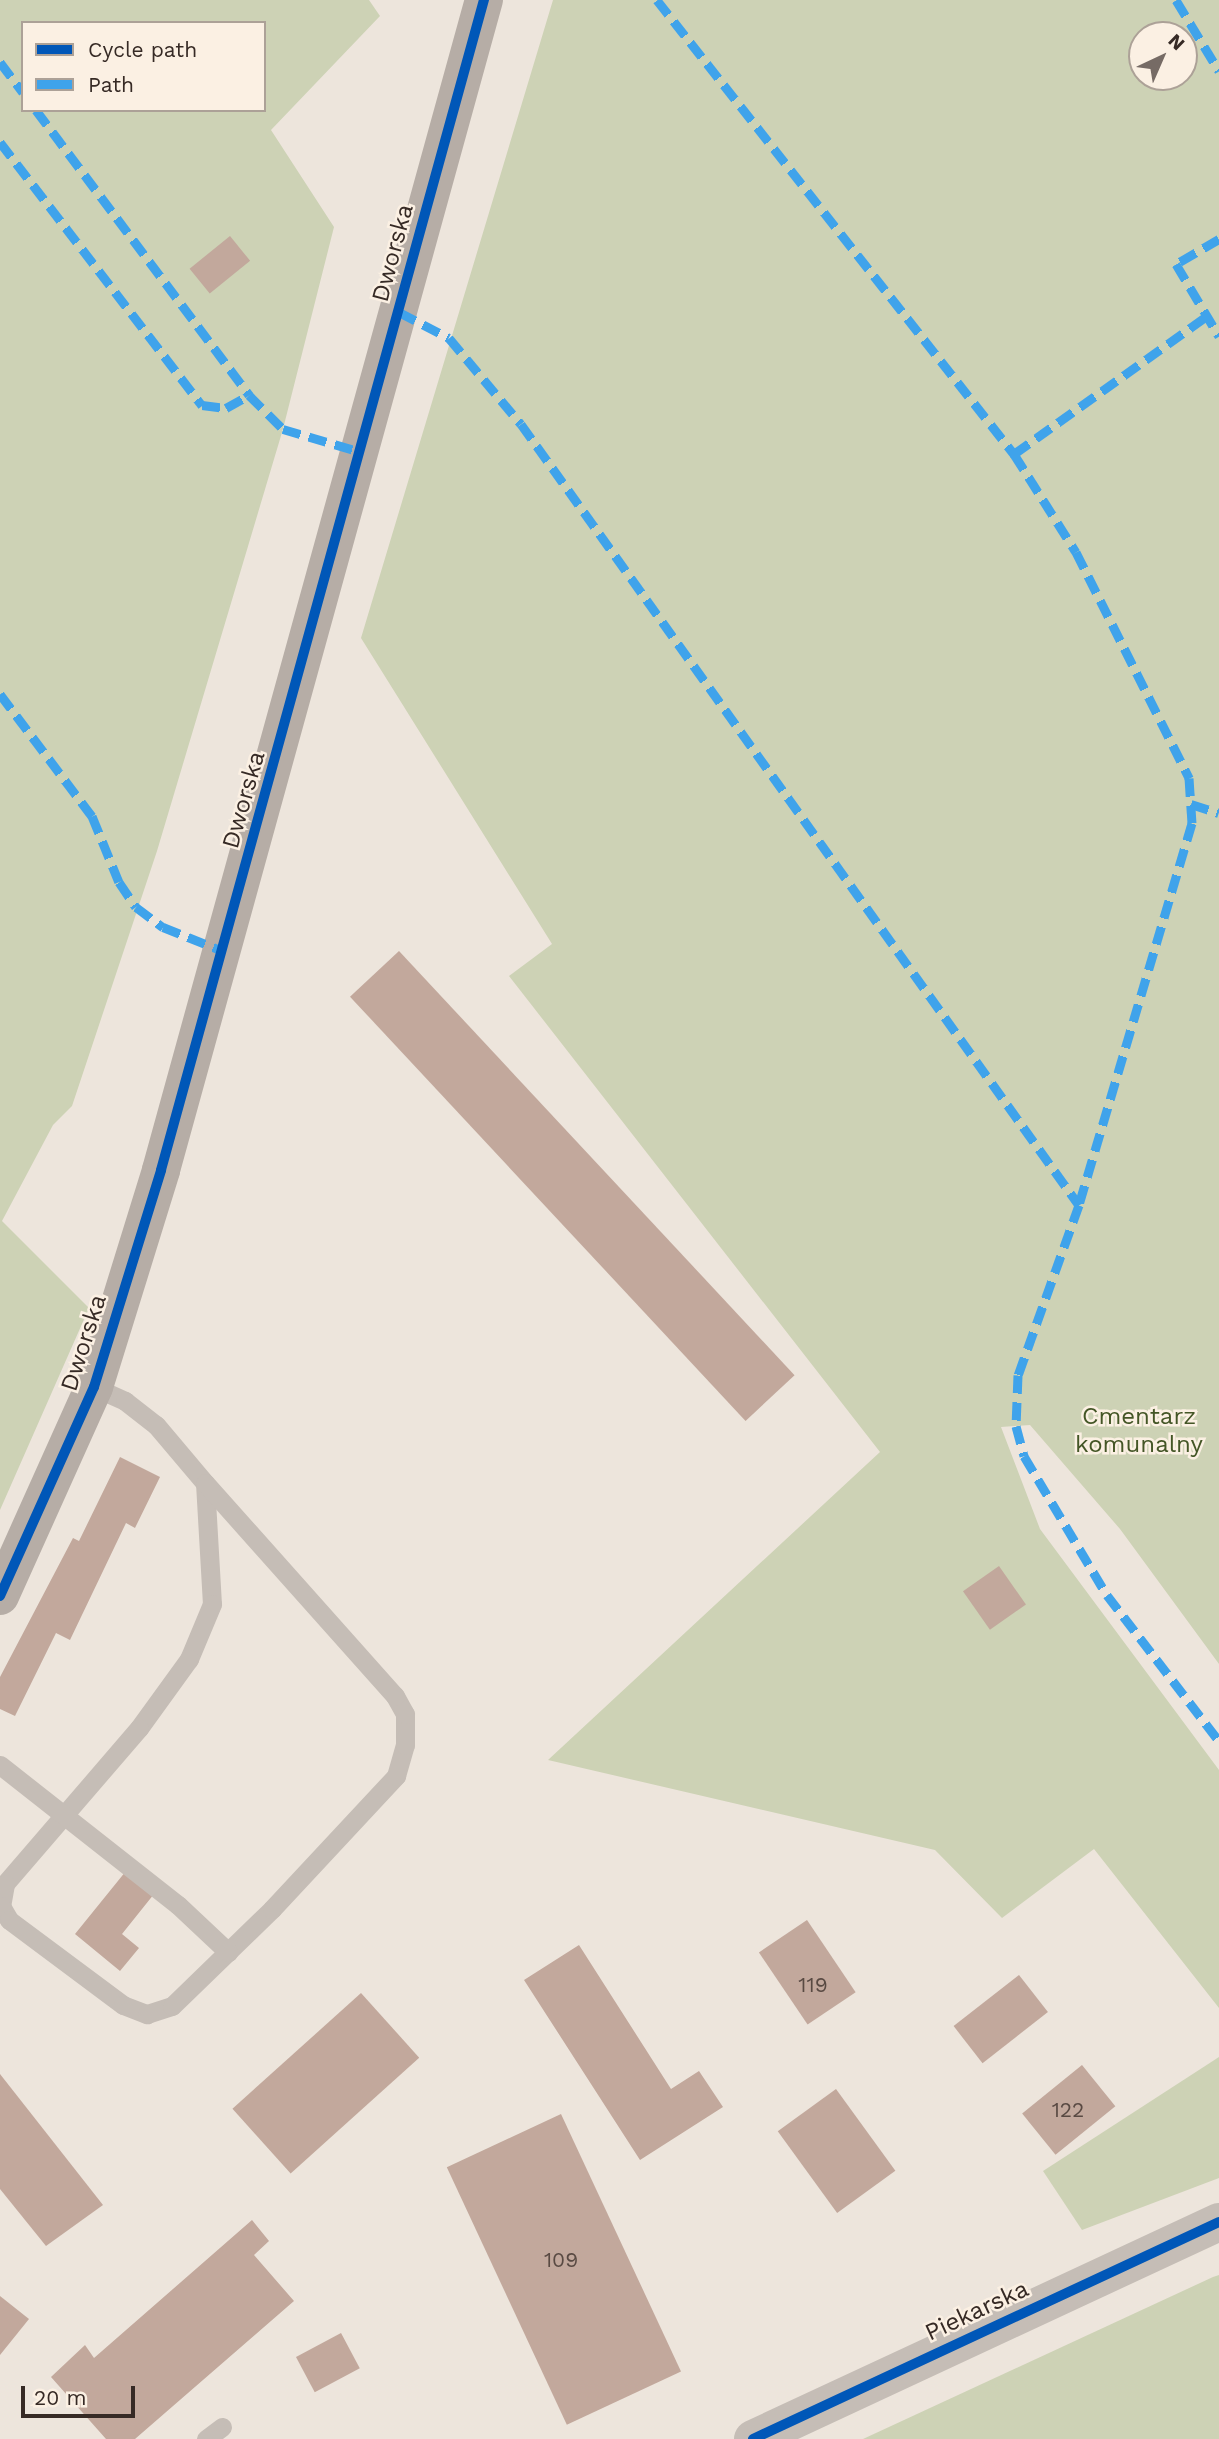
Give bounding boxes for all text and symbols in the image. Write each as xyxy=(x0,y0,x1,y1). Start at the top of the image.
legend xyxy=(21,21,266,112)
north arrow xyxy=(1128,21,1198,91)
text: N xyxy=(1163,29,1190,55)
text: Cycle path xyxy=(88,37,197,62)
text: Path xyxy=(88,72,134,97)
street label: Dworska xyxy=(366,201,420,305)
street label: Dworska xyxy=(216,748,272,852)
street label: Dworska xyxy=(55,1291,113,1395)
park label: Cmentarz komunalny xyxy=(1075,1403,1203,1459)
house number: 119 xyxy=(798,1972,828,1998)
house number: 122 xyxy=(1052,2097,1084,2123)
house number: 109 xyxy=(544,2247,578,2273)
street label: Piekarska xyxy=(921,2275,1033,2347)
scale bar xyxy=(24,2372,138,2416)
text: 20 m xyxy=(34,2385,86,2410)

